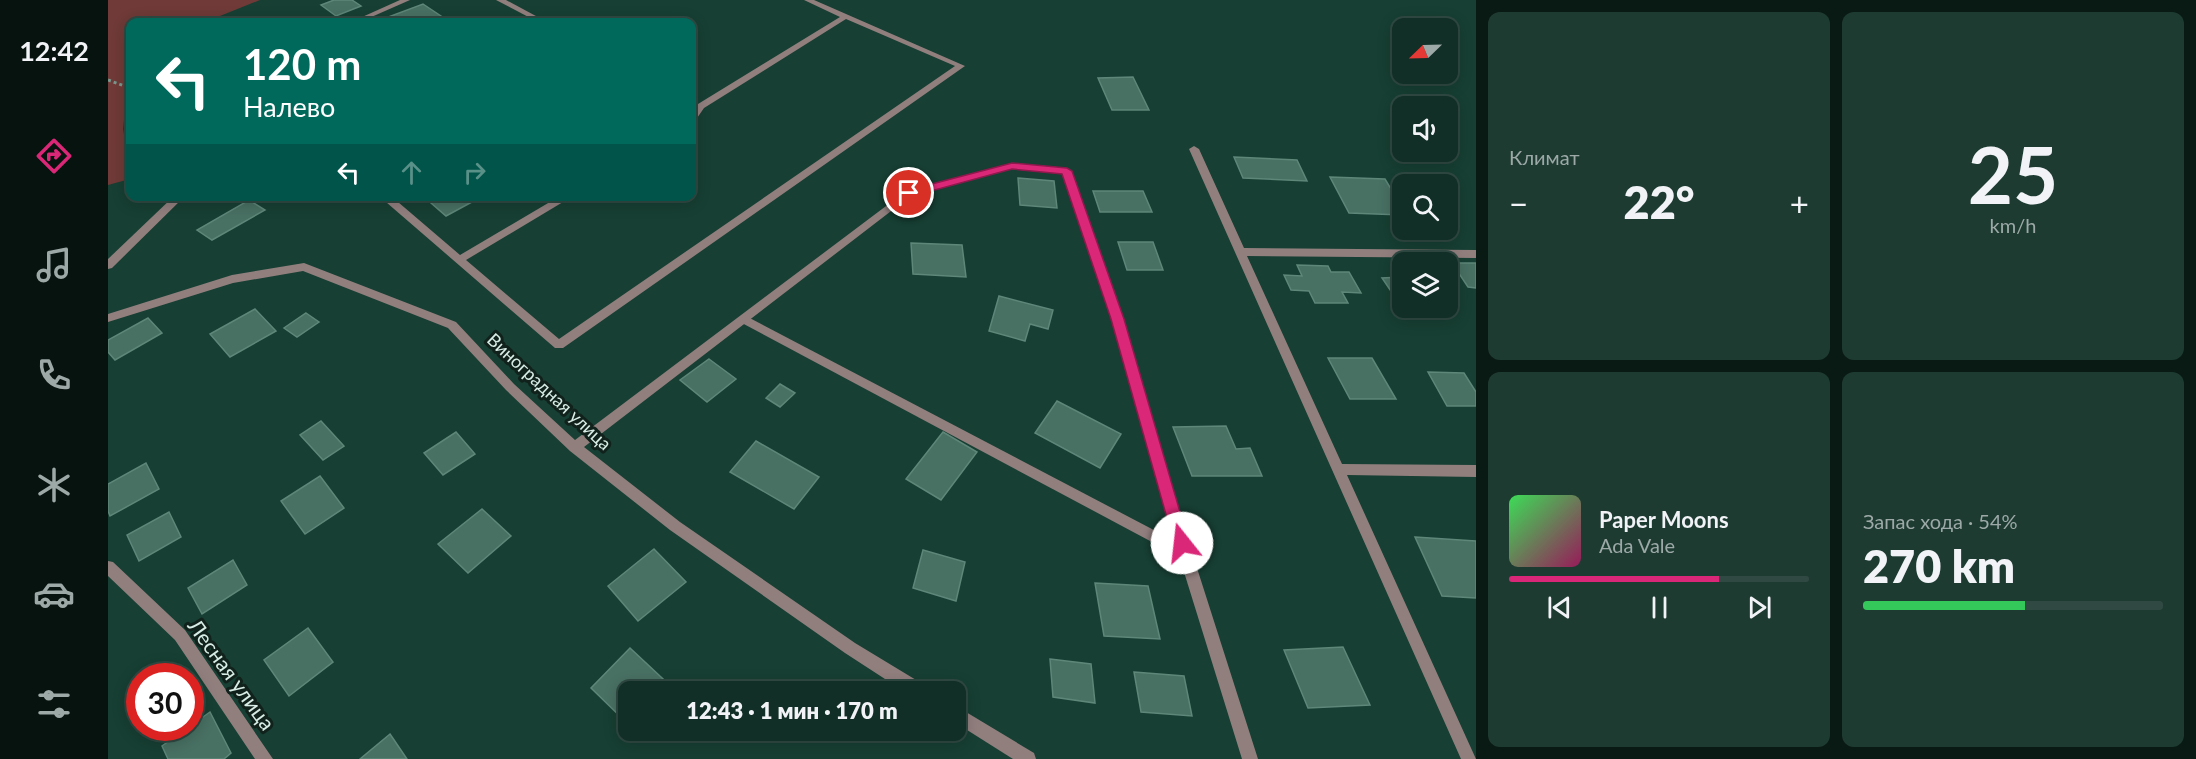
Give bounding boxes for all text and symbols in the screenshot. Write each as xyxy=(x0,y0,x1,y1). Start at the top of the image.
north arrow xyxy=(1392,18,1458,84)
map controls xyxy=(1392,18,1458,318)
text: 12:42 xyxy=(19,34,89,67)
text: 120 m xyxy=(243,39,361,89)
icon: left xyxy=(144,42,222,120)
text: Налево xyxy=(243,90,335,123)
button: sound xyxy=(1392,96,1458,162)
text: 25 xyxy=(1968,127,2058,221)
icon: directions xyxy=(33,135,75,177)
text: Климат xyxy=(1509,145,1580,169)
icon: left xyxy=(332,156,365,189)
icon: ahead xyxy=(395,156,428,189)
icon: right xyxy=(458,156,491,189)
pin xyxy=(883,167,934,218)
button: search xyxy=(1392,174,1458,240)
text: 22° xyxy=(1624,175,1694,229)
icon: arrive xyxy=(892,176,925,209)
text: − xyxy=(1509,183,1528,223)
text: + xyxy=(1790,183,1809,223)
text: km/h xyxy=(1990,213,2036,237)
icon: music xyxy=(33,244,75,286)
button: layers xyxy=(1392,252,1458,318)
street label: Виноградная улица xyxy=(483,328,616,454)
icon: phone xyxy=(33,354,75,396)
icon: climate xyxy=(33,464,75,506)
text: Paper Moons xyxy=(1599,506,1729,533)
text: Запас хода · 54% xyxy=(1863,509,2018,533)
position arrow xyxy=(1150,511,1214,575)
text: Ada Vale xyxy=(1599,533,1675,557)
text: 270 km xyxy=(1863,539,2015,593)
icon: car xyxy=(33,573,75,615)
icon: previous xyxy=(1543,591,1576,624)
icon: pause xyxy=(1643,591,1676,624)
icon: next xyxy=(1743,591,1776,624)
street label: Лесная улица xyxy=(183,613,281,735)
speed limit sign: 30 xyxy=(126,663,204,741)
icon: filters xyxy=(33,683,75,725)
text: 12:43 · 1 мин · 170 m xyxy=(686,697,898,724)

